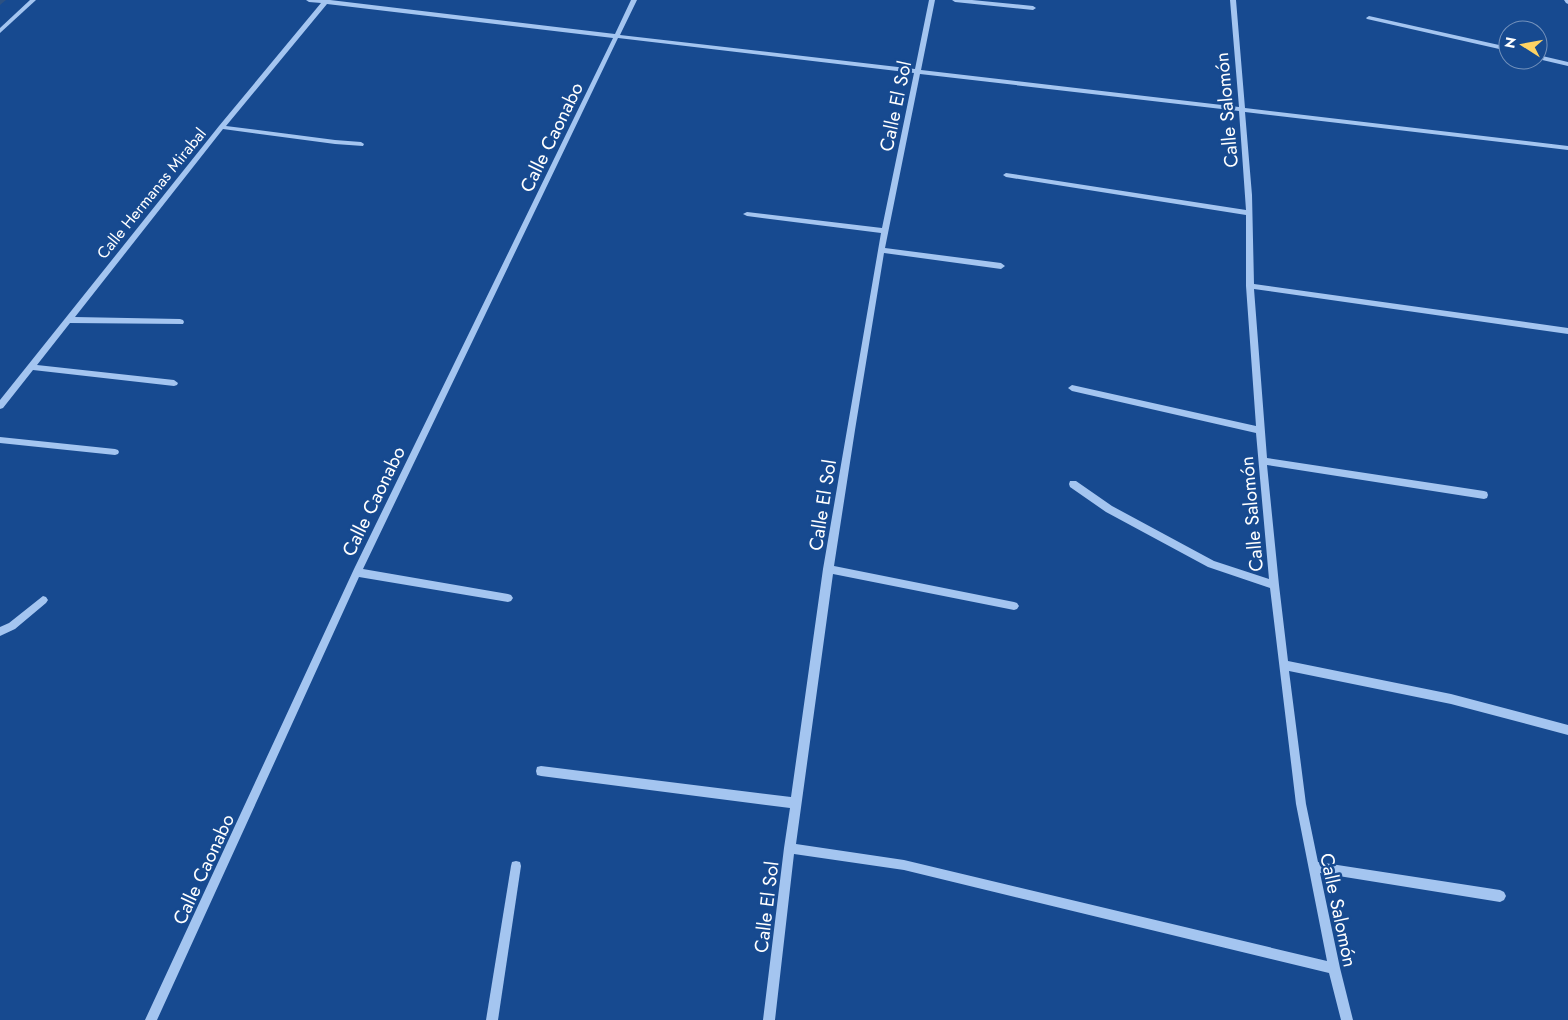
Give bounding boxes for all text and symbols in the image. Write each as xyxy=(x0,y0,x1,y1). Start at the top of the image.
north arrow xyxy=(1498,20,1548,70)
text: N xyxy=(1499,35,1521,50)
street label: Calle Salomón xyxy=(1208,51,1245,169)
street label: Calle El Sol xyxy=(873,58,918,154)
street label: Calle Caonabo xyxy=(513,78,590,197)
street label: Calle Hermanas Mirabal xyxy=(91,123,211,264)
street label: Calle Caonabo xyxy=(335,442,412,561)
street label: Calle Salomón xyxy=(1233,455,1270,573)
street label: Calle El Sol xyxy=(802,458,843,553)
street label: Calle Caonabo xyxy=(166,809,241,929)
street label: Calle Salomón xyxy=(1313,851,1364,970)
street label: Calle El Sol xyxy=(747,860,786,954)

